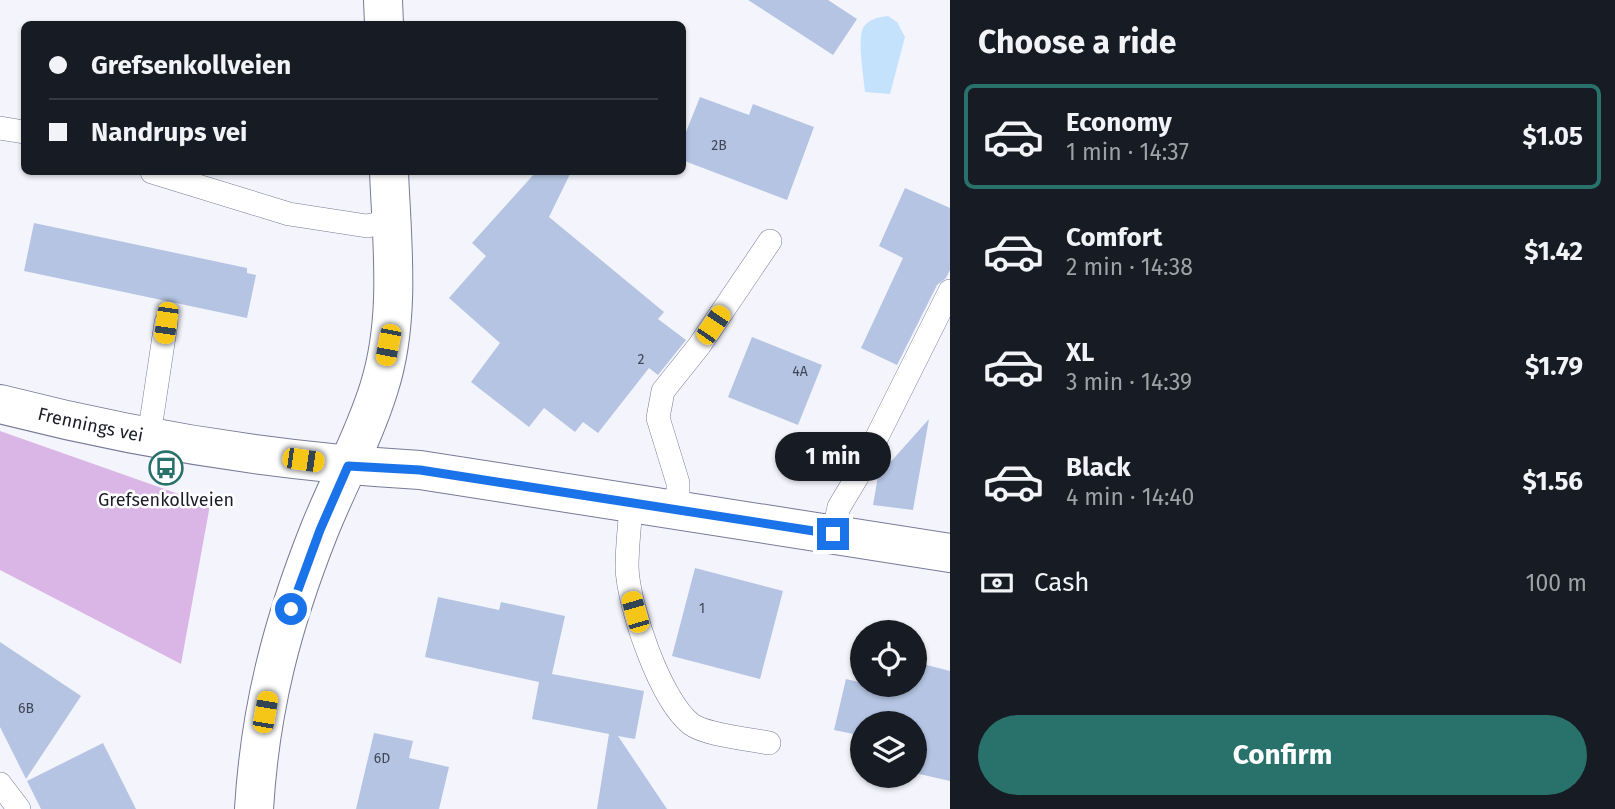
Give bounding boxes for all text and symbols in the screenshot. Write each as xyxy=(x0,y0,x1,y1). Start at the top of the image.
text: Choose a ride xyxy=(978,23,1176,61)
text: Grefsenkollveien xyxy=(91,50,291,81)
icon: car xyxy=(982,105,1045,168)
text: Economy xyxy=(1066,107,1172,138)
text: Nandrups vei xyxy=(91,117,247,148)
text: $1.05 xyxy=(1523,121,1583,152)
house number: 2B xyxy=(711,137,727,154)
text: 1 min · 14:37 xyxy=(1066,138,1189,166)
icon: car xyxy=(982,220,1045,283)
text: Comfort xyxy=(1066,222,1162,253)
text: $1.42 xyxy=(1524,236,1583,267)
text: 2 min · 14:38 xyxy=(1066,253,1193,281)
car xyxy=(153,301,180,345)
car xyxy=(693,302,734,348)
car xyxy=(374,322,403,368)
icon: car xyxy=(982,335,1045,398)
text: XL xyxy=(1066,337,1094,368)
house number: 2 xyxy=(638,351,645,368)
text: $1.79 xyxy=(1525,351,1583,382)
house number: 4A xyxy=(792,363,808,380)
text: 3 min · 14:39 xyxy=(1066,368,1192,396)
street label: Frennings vei xyxy=(36,403,145,447)
callout: 1 min xyxy=(775,433,891,482)
text: 1 min xyxy=(805,442,861,470)
car xyxy=(281,447,326,473)
bus stop icon: Grefsenkollveien xyxy=(147,449,185,487)
icon: car xyxy=(982,450,1045,513)
text: Black xyxy=(1066,452,1131,483)
text: $1.56 xyxy=(1522,466,1583,497)
text: 4 min · 14:40 xyxy=(1066,483,1194,511)
place label: Grefsenkollveien xyxy=(98,489,234,511)
route end xyxy=(817,518,849,550)
icon: cash xyxy=(978,564,1016,602)
text: Cash xyxy=(1034,567,1090,598)
text: 100 m xyxy=(1526,569,1587,597)
car xyxy=(620,589,651,635)
route start xyxy=(275,593,307,625)
house number: 1 xyxy=(699,600,705,617)
map controls xyxy=(850,620,927,788)
button: locate xyxy=(850,620,927,697)
car xyxy=(252,689,279,735)
house number: 6B xyxy=(18,700,34,717)
button: layers xyxy=(850,711,927,788)
button: Confirm xyxy=(978,715,1587,795)
house number: 6D xyxy=(374,750,390,767)

